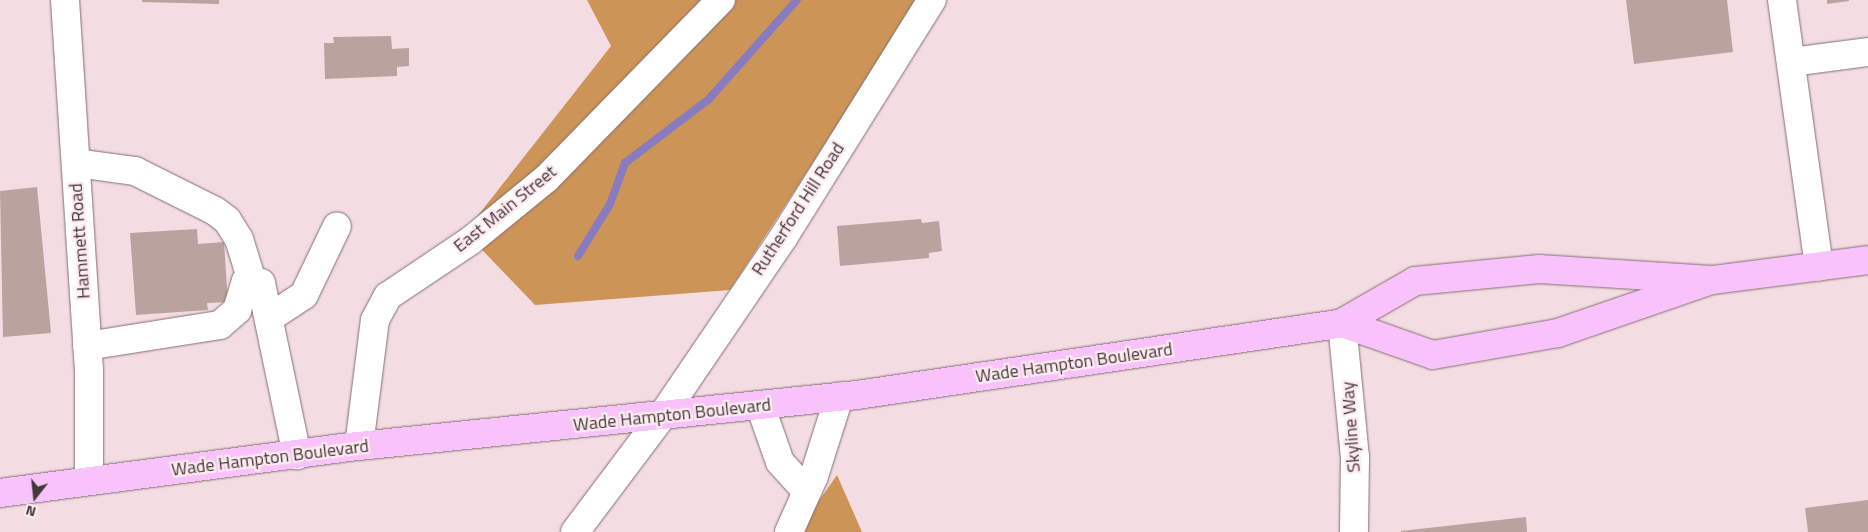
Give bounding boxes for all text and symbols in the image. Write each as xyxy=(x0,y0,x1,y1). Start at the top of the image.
street label: Rutherford Hill Road xyxy=(747,139,849,279)
street label: East Main Street xyxy=(449,161,561,257)
street label: Hammett Road xyxy=(65,182,95,300)
street label: Wade Hampton Boulevard xyxy=(974,338,1174,388)
street label: Skyline Way xyxy=(1337,381,1365,473)
street label: Wade Hampton Boulevard xyxy=(572,394,772,436)
street label: Wade Hampton Boulevard xyxy=(170,435,370,481)
north arrow xyxy=(10,472,60,522)
text: N xyxy=(23,500,38,523)

